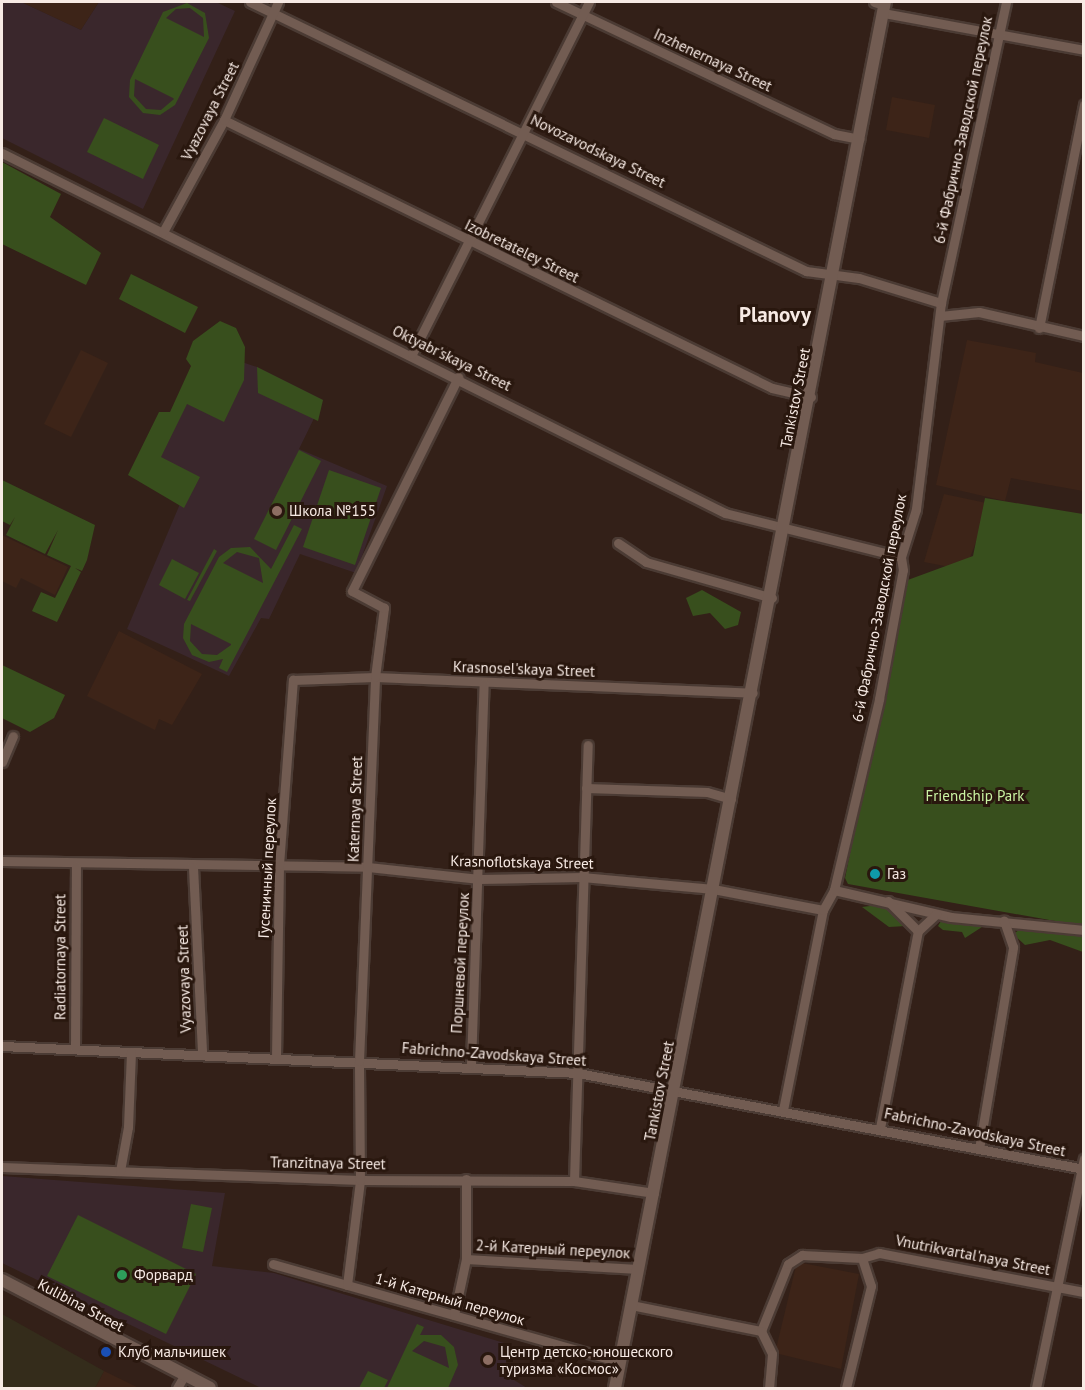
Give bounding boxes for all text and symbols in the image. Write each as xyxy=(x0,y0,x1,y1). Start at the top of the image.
street label: 6-й Фабрично-Заводской переулок xyxy=(930,15,996,245)
street label: Inzhenernaya Street xyxy=(651,25,775,95)
street label: Vyazovaya Street xyxy=(177,59,243,163)
street label: Novozavodskaya Street xyxy=(528,111,668,191)
street label: Izobretateley Street xyxy=(462,215,582,287)
district label: Planovy xyxy=(739,302,811,328)
street label: Oktyabr'skaya Street xyxy=(390,321,514,395)
street label: Tankistov Street xyxy=(776,346,814,450)
street label: 6-й Фабрично-Заводской переулок xyxy=(848,492,910,724)
place label: Школа №155 xyxy=(289,502,376,520)
marker: Школа №155 xyxy=(270,504,284,518)
street label: Krasnosel'skaya Street xyxy=(453,658,595,680)
street label: Katernaya Street xyxy=(344,756,366,862)
park label: Friendship Park xyxy=(925,787,1025,805)
street label: Гусеничный переулок xyxy=(254,797,280,939)
street label: Krasnoflotskaya Street xyxy=(450,852,594,872)
place label: Газ xyxy=(887,865,906,883)
marker: Газ xyxy=(868,867,882,881)
street label: Поршневой переулок xyxy=(447,892,473,1034)
street label: Radiatornaya Street xyxy=(51,894,69,1020)
street label: Vyazovaya Street xyxy=(173,925,195,1033)
street label: Fabrichno-Zavodskaya Street xyxy=(401,1039,587,1069)
street label: Tankistov Street xyxy=(640,1039,678,1143)
street label: Fabrichno-Zavodskaya Street xyxy=(883,1104,1067,1160)
street label: Tranzitnaya Street xyxy=(270,1153,386,1173)
street label: Vnutrikvartal'naya Street xyxy=(894,1231,1052,1279)
street label: 2-й Катерный переулок xyxy=(475,1236,631,1262)
place label: Форвард xyxy=(134,1266,193,1284)
marker: Форвард xyxy=(115,1268,129,1282)
street label: 1-й Катерный переулок xyxy=(373,1269,527,1329)
street label: Kulibina Street xyxy=(35,1275,127,1335)
place label: Центр детско-юношеского туризма «Космос» xyxy=(500,1342,673,1377)
place label: Клуб мальчишек xyxy=(118,1343,226,1361)
marker: Клуб мальчишек xyxy=(99,1345,113,1359)
marker: Центр детско-юношеского туризма «Космос» xyxy=(481,1353,495,1367)

